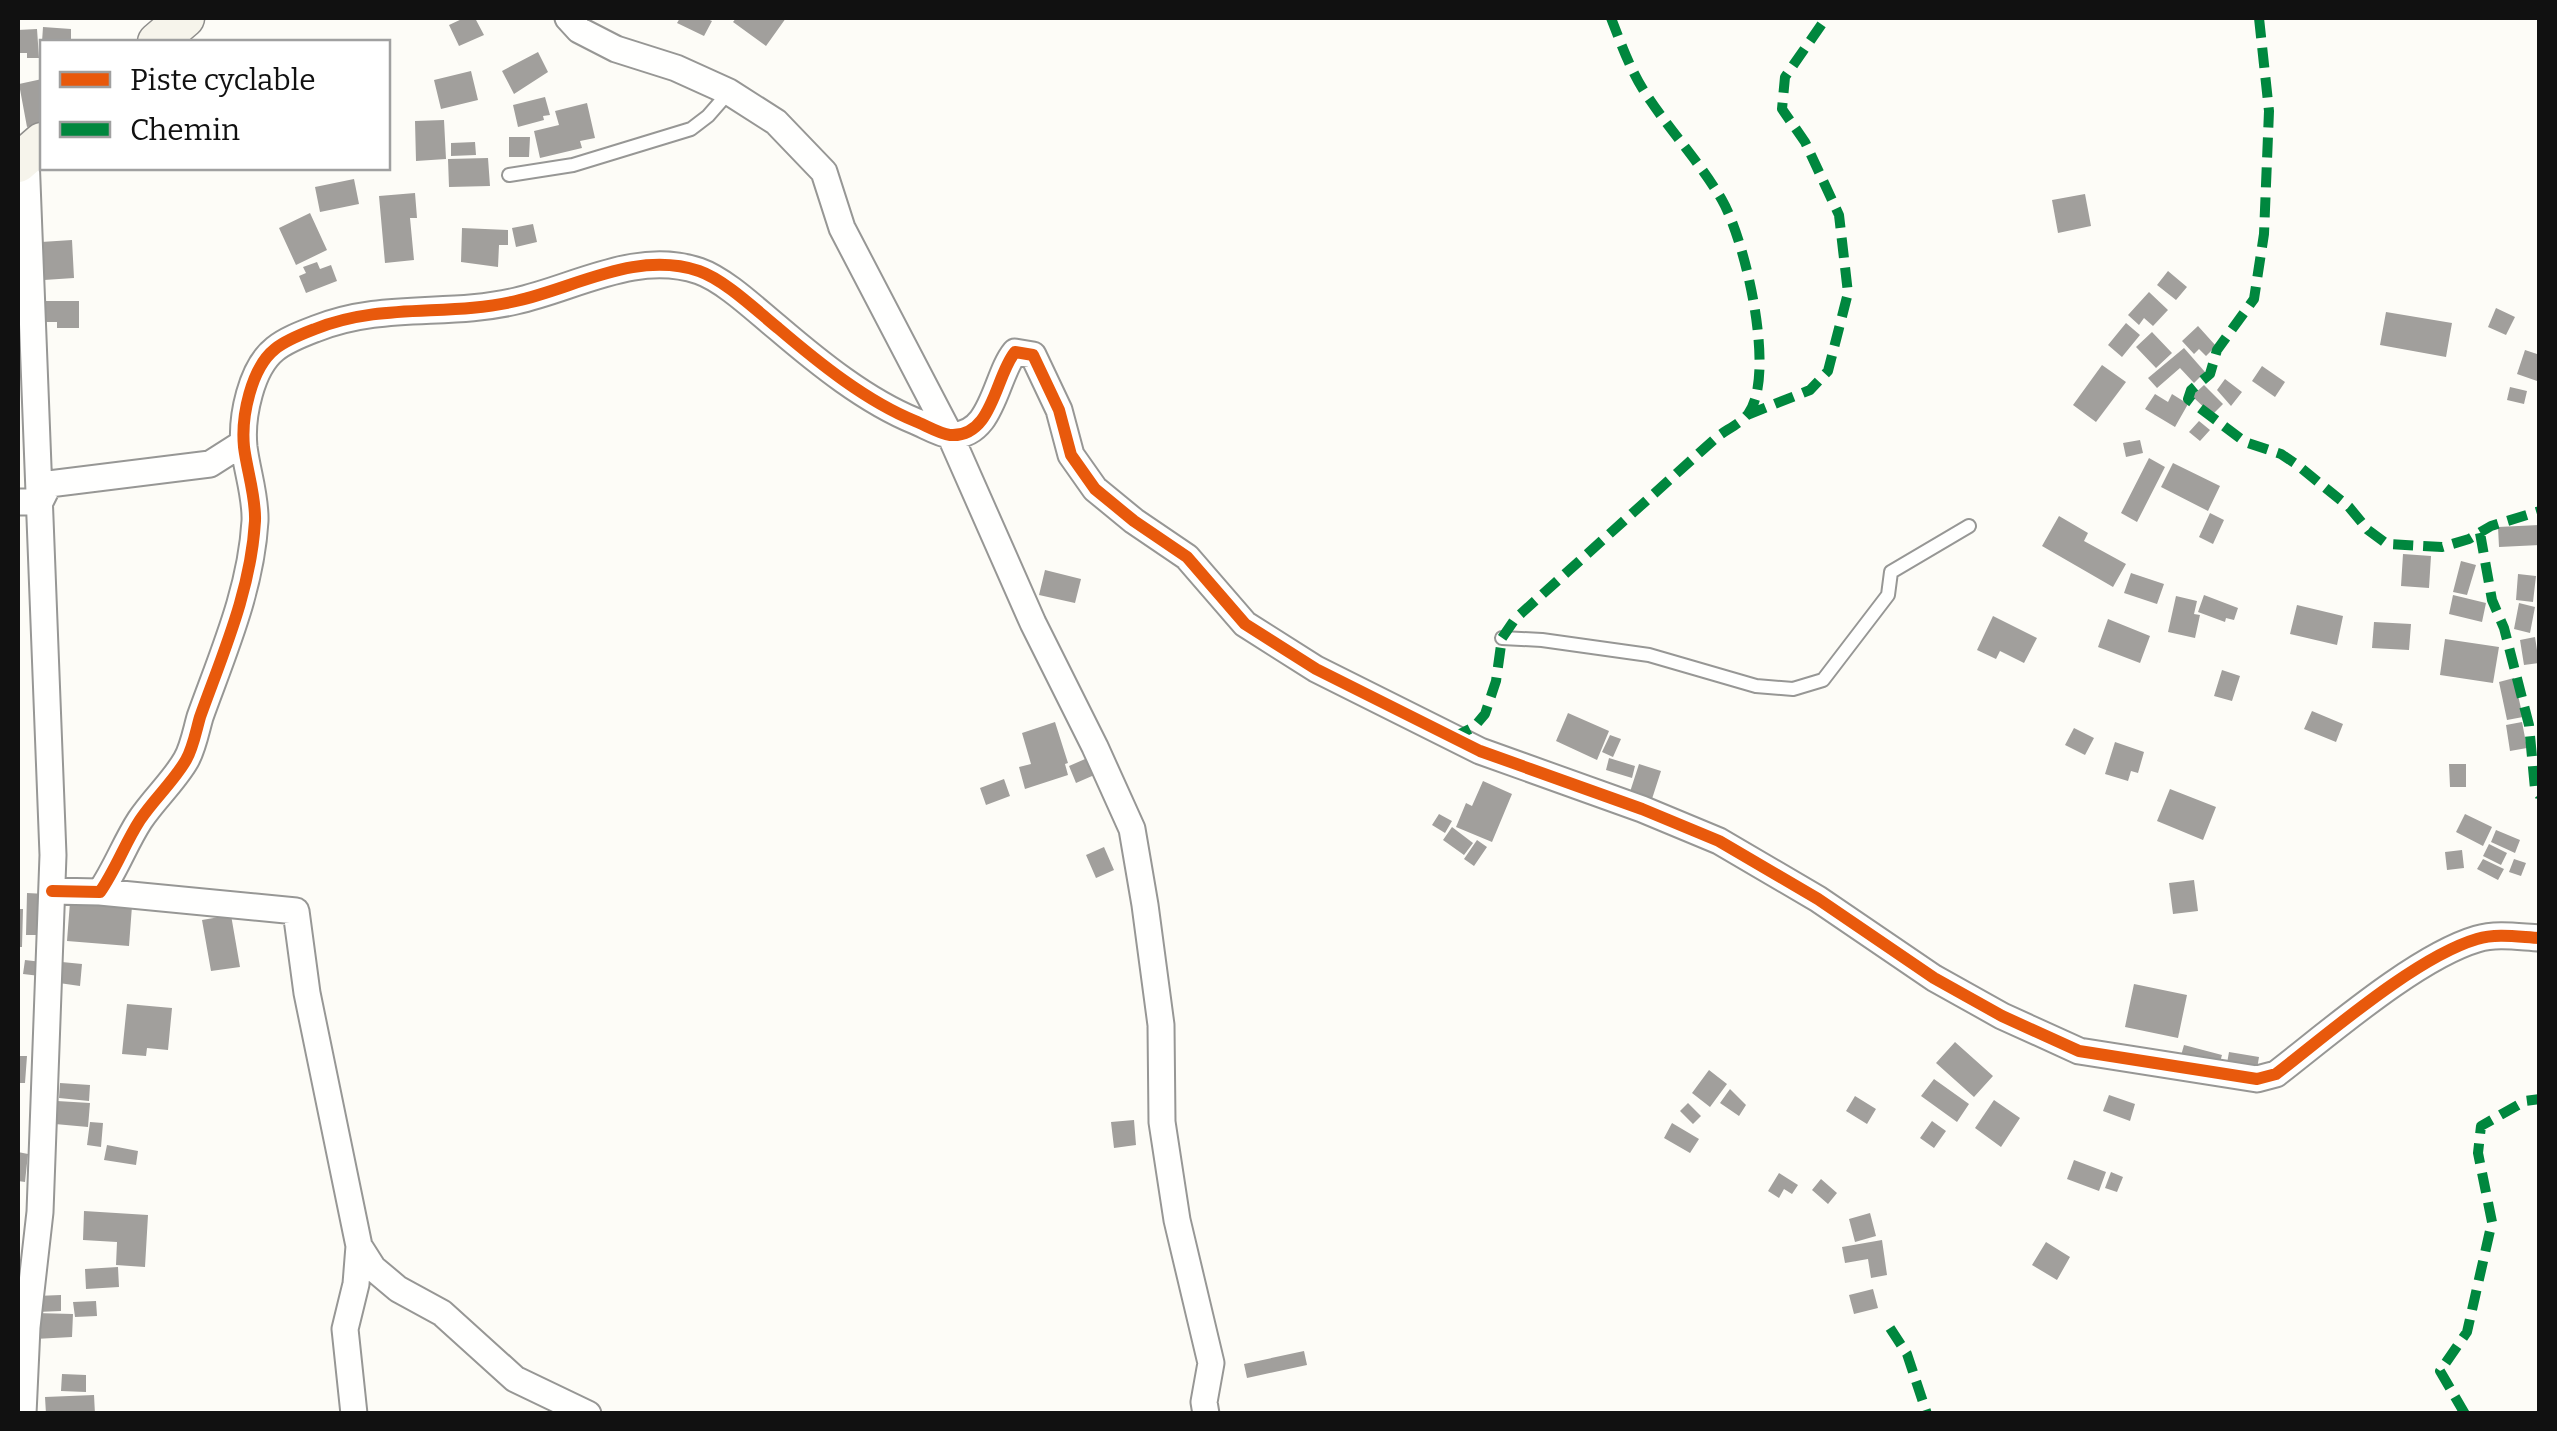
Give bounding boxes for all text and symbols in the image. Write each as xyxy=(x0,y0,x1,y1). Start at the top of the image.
legend xyxy=(40,40,390,170)
text: Piste cyclable xyxy=(130,62,316,98)
text: Chemin xyxy=(130,112,240,148)

